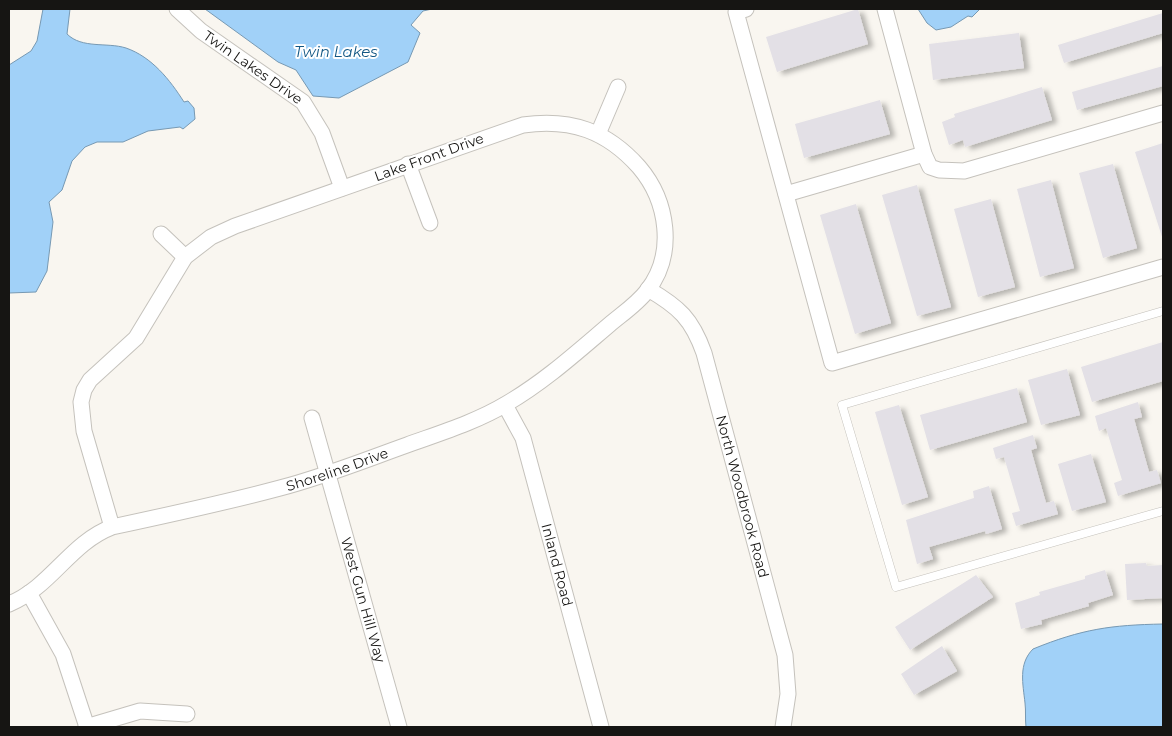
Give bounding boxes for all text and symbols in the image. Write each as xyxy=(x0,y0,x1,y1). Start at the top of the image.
street label: Twin Lakes Drive xyxy=(200,26,306,108)
water label: Twin Lakes xyxy=(294,42,378,61)
street label: Lake Front Drive xyxy=(372,129,486,185)
street label: North Woodbrook Road xyxy=(712,413,773,580)
street label: Shoreline Drive xyxy=(284,444,391,495)
street label: Inland Road xyxy=(537,521,577,608)
street label: West Gun Hill Way xyxy=(337,535,390,665)

